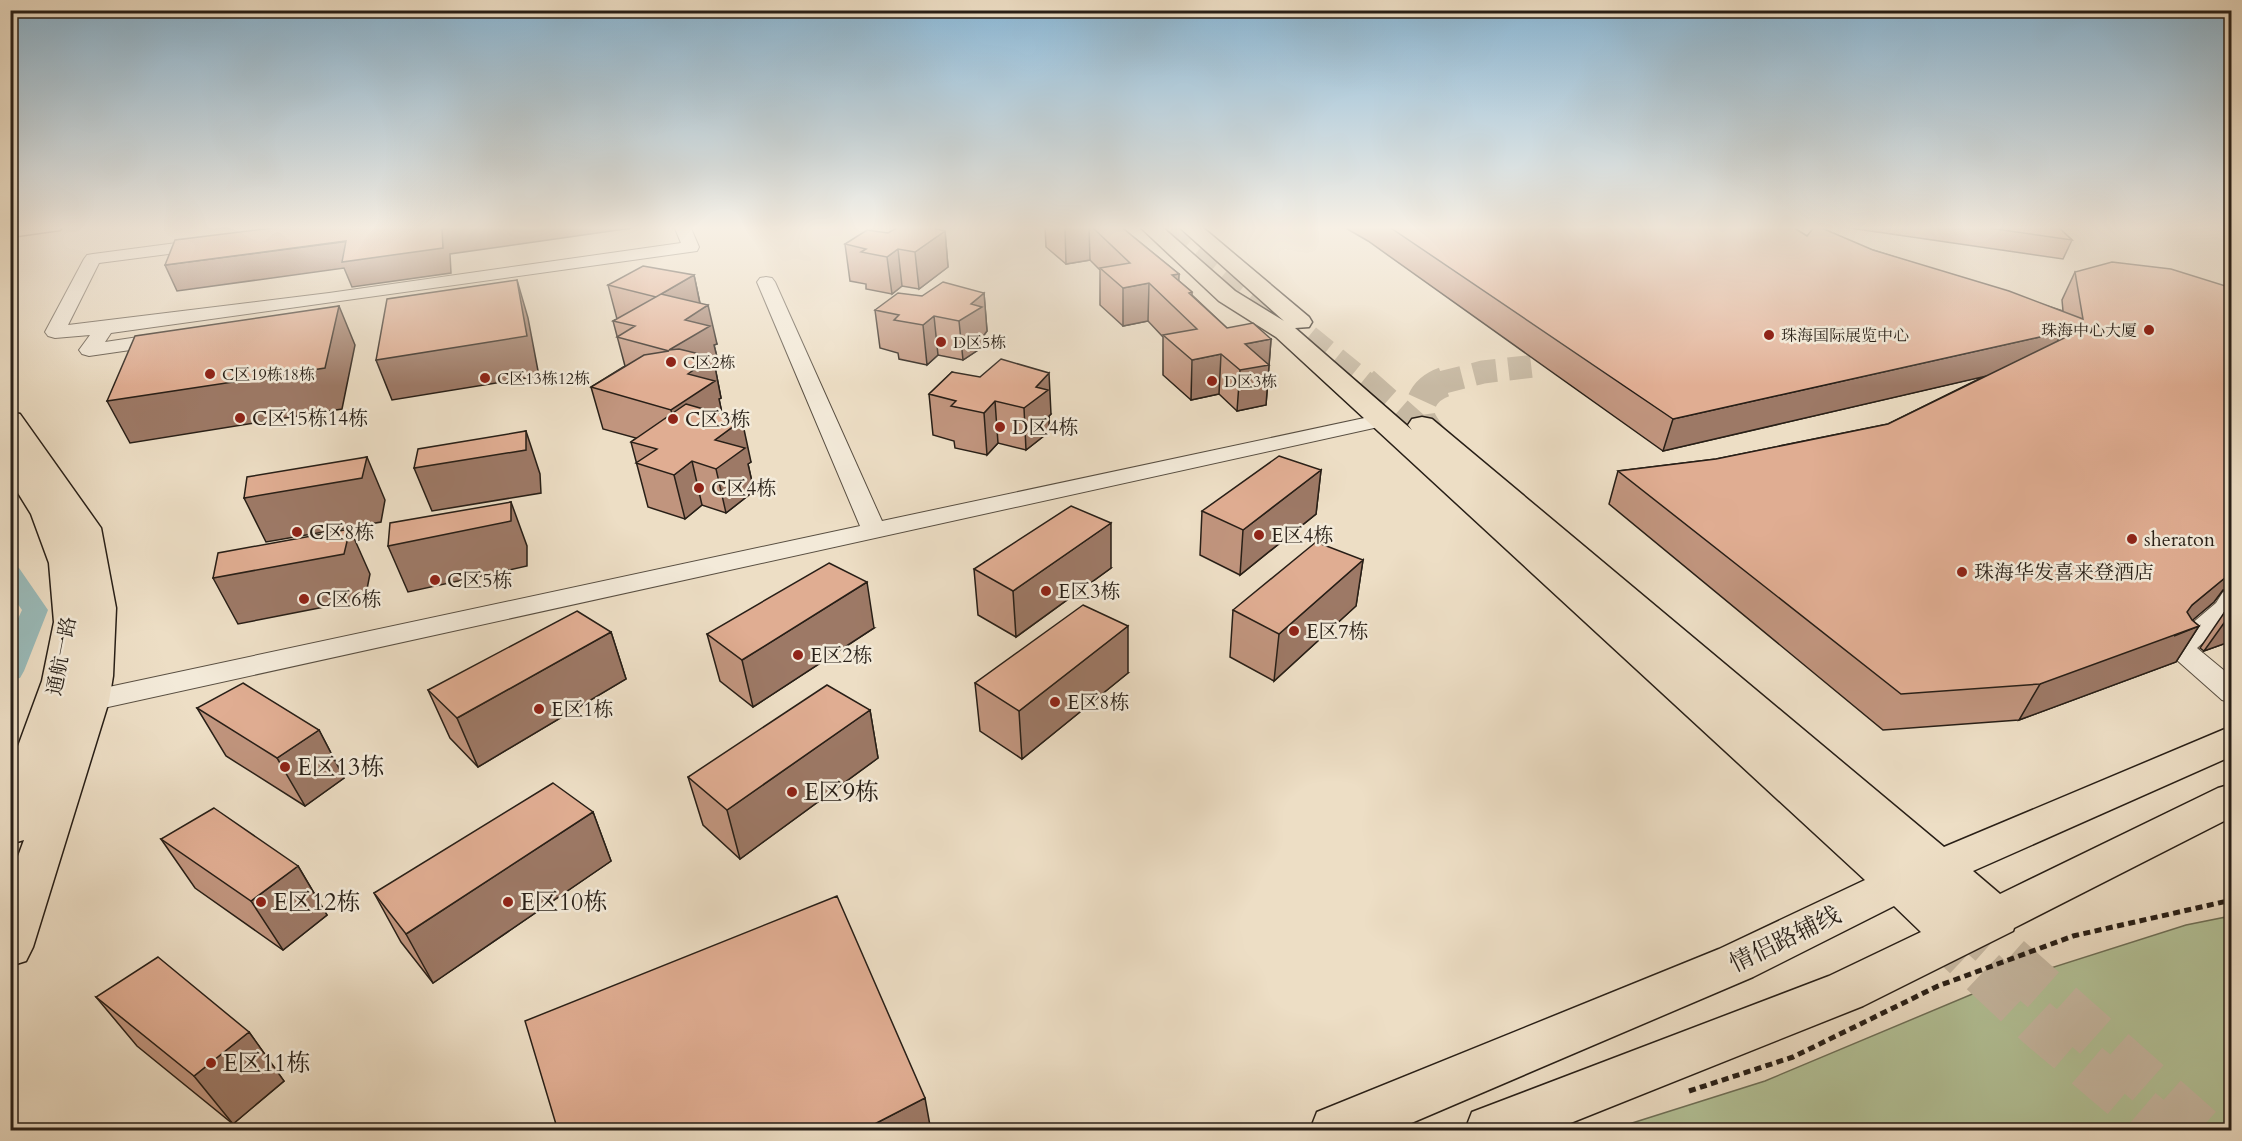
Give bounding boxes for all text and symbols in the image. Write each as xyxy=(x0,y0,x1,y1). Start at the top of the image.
place label: 珠海中心大厦 xyxy=(2041,320,2137,342)
marker: 珠海中心大厦 xyxy=(2142,323,2156,337)
place label: 珠海国际展览中心 xyxy=(1781,325,1909,347)
marker: 珠海国际展览中心 xyxy=(1762,328,1776,342)
place label: D区5栋 xyxy=(953,332,1006,354)
marker: D区5栋 xyxy=(934,335,948,349)
place label: C区2栋 xyxy=(683,352,735,374)
marker: C区2栋 xyxy=(664,355,678,369)
place label: C区19栋18栋 xyxy=(222,364,315,386)
marker: C区19栋18栋 xyxy=(203,367,217,381)
place label: C区13栋12栋 xyxy=(497,368,590,390)
marker: C区13栋12栋 xyxy=(478,371,492,385)
place label: D区3栋 xyxy=(1224,371,1277,393)
marker: D区3栋 xyxy=(1205,374,1219,388)
place label: C区15栋14栋 xyxy=(252,405,368,432)
place label: C区3栋 xyxy=(685,406,751,433)
marker: C区15栋14栋 xyxy=(233,411,247,425)
marker: C区3栋 xyxy=(666,412,680,426)
place label: D区4栋 xyxy=(1012,414,1079,441)
marker: D区4栋 xyxy=(993,420,1007,434)
place label: C区4栋 xyxy=(711,475,777,502)
marker: C区4栋 xyxy=(692,481,706,495)
place label: C区8栋 xyxy=(309,519,375,546)
place label: E区4栋 xyxy=(1271,522,1334,549)
marker: C区8栋 xyxy=(290,525,304,539)
place label: sheraton xyxy=(2144,526,2216,553)
marker: E区4栋 xyxy=(1252,528,1266,542)
marker: sheraton xyxy=(2125,532,2139,546)
place label: 珠海华发喜来登酒店 xyxy=(1974,559,2154,586)
marker: 珠海华发喜来登酒店 xyxy=(1955,565,1969,579)
place label: C区5栋 xyxy=(447,567,513,594)
marker: C区5栋 xyxy=(428,573,442,587)
place label: E区3栋 xyxy=(1058,578,1121,605)
marker: E区3栋 xyxy=(1039,584,1053,598)
place label: C区6栋 xyxy=(316,586,382,613)
marker: C区6栋 xyxy=(297,592,311,606)
street label: 通航一路 xyxy=(41,614,82,698)
place label: E区7栋 xyxy=(1306,618,1369,645)
marker: E区7栋 xyxy=(1287,624,1301,638)
place label: E区2栋 xyxy=(810,642,873,669)
marker: E区2栋 xyxy=(791,648,805,662)
place label: E区8栋 xyxy=(1067,689,1130,716)
marker: E区8栋 xyxy=(1048,695,1062,709)
place label: E区1栋 xyxy=(551,696,614,723)
marker: E区1栋 xyxy=(532,702,546,716)
place label: E区13栋 xyxy=(297,751,384,784)
marker: E区13栋 xyxy=(278,760,292,774)
place label: E区9栋 xyxy=(804,776,879,809)
marker: E区9栋 xyxy=(785,785,799,799)
place label: E区12栋 xyxy=(273,886,360,919)
place label: E区10栋 xyxy=(520,886,607,919)
marker: E区12栋 xyxy=(254,895,268,909)
marker: E区10栋 xyxy=(501,895,515,909)
street label: 情侣路辅线 xyxy=(1724,898,1846,981)
place label: E区11栋 xyxy=(223,1047,310,1080)
marker: E区11栋 xyxy=(204,1056,218,1070)

